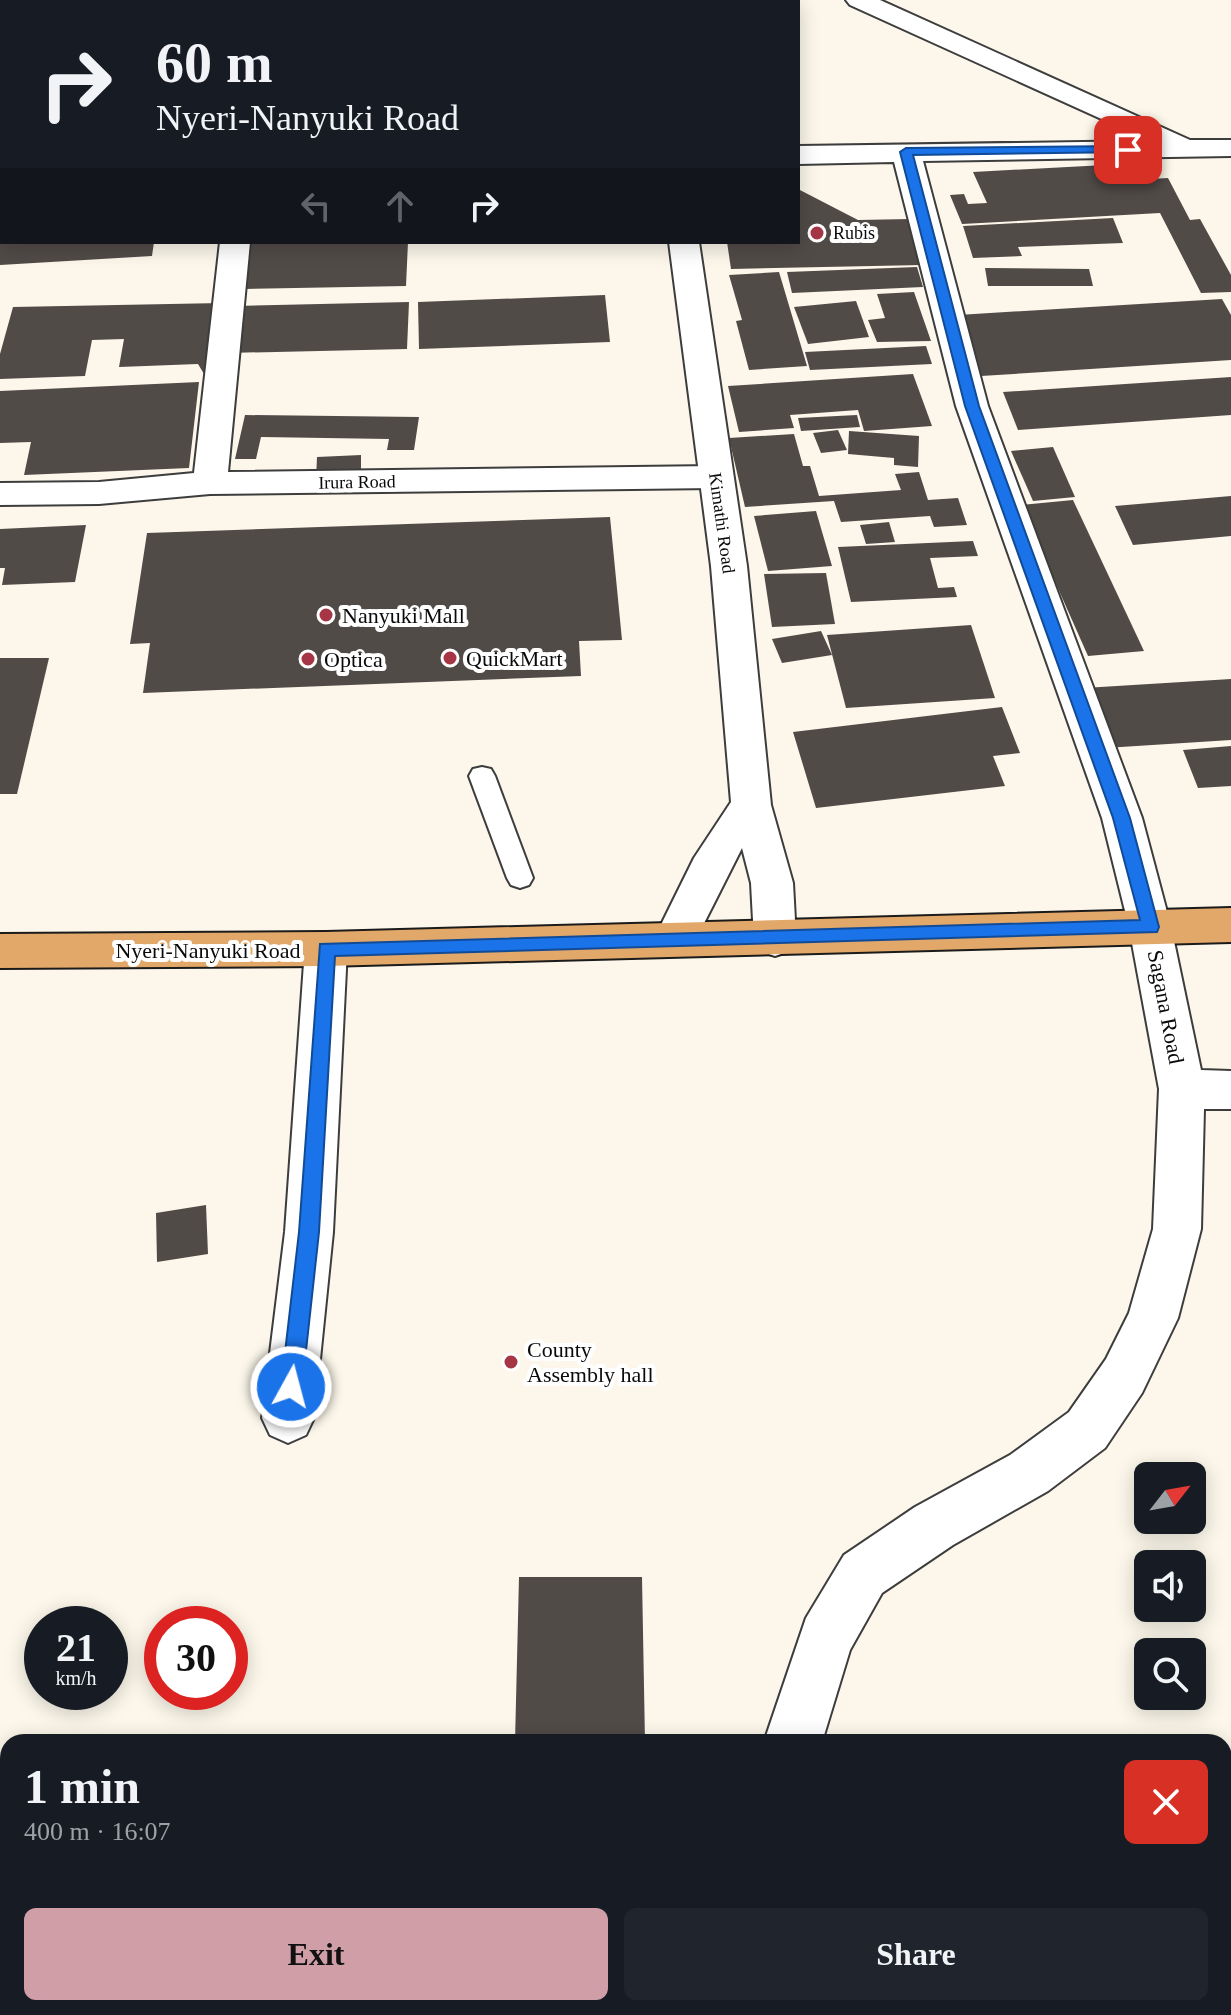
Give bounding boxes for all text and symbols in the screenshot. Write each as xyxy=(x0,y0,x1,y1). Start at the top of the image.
icon: right xyxy=(24,32,128,136)
text: 60 m xyxy=(156,32,273,94)
text: Nyeri-Nanyuki Road xyxy=(156,98,459,138)
pin xyxy=(1094,116,1162,184)
icon: arrive xyxy=(1106,128,1150,172)
icon: left xyxy=(294,184,338,228)
icon: ahead xyxy=(378,184,422,228)
icon: right xyxy=(462,184,506,228)
place label: Rubis xyxy=(833,223,875,243)
marker: Rubis xyxy=(808,224,826,242)
street label: Irura Road xyxy=(318,471,396,493)
street label: Kimathi Road xyxy=(705,471,739,575)
place label: Nanyuki Mall xyxy=(342,603,465,628)
marker: Nanyuki Mall xyxy=(317,606,335,624)
place label: QuickMart xyxy=(466,646,563,671)
place label: Optica xyxy=(324,647,383,672)
marker: QuickMart xyxy=(441,649,459,667)
marker: Optica xyxy=(299,650,317,668)
street label: Nyeri-Nanyuki Road xyxy=(115,938,301,963)
street label: Sagana Road xyxy=(1143,948,1189,1066)
place label: County Assembly hall xyxy=(527,1337,654,1387)
position arrow xyxy=(249,1345,333,1429)
marker: County Assembly hall xyxy=(502,1353,520,1371)
north arrow xyxy=(1134,1462,1206,1534)
map controls xyxy=(1134,1462,1206,1710)
button: sound xyxy=(1134,1550,1206,1622)
speed limit sign: 30 xyxy=(144,1606,248,1710)
text: 21 xyxy=(56,1625,96,1670)
button: search xyxy=(1134,1638,1206,1710)
text: km/h xyxy=(55,1667,97,1689)
text: 1 min xyxy=(24,1760,140,1813)
button: close xyxy=(1124,1760,1208,1844)
text: 400 m · 16:07 xyxy=(24,1817,171,1846)
button: Exit xyxy=(24,1908,608,2000)
button: Share xyxy=(624,1908,1208,2000)

